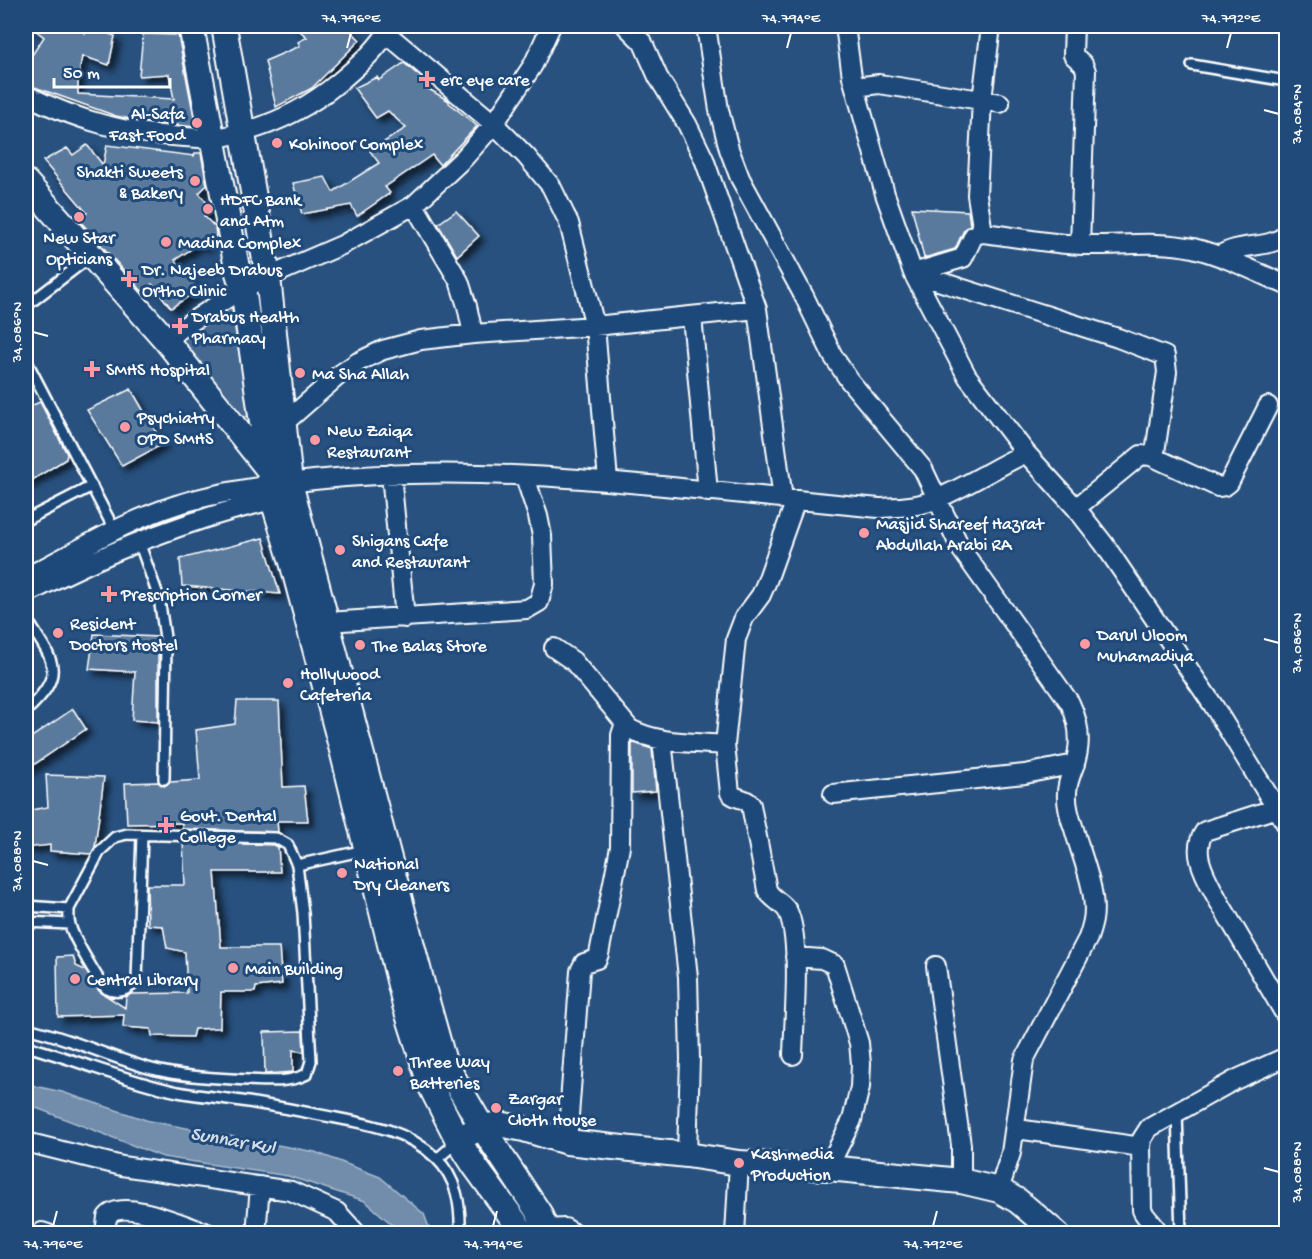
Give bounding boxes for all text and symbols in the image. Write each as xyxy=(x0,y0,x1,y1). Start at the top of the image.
text: 74.796°E xyxy=(321,10,381,28)
text: 74.794°E xyxy=(761,10,821,28)
text: 74.792°E xyxy=(1201,10,1261,28)
scale bar xyxy=(54,51,170,89)
text: 50 m xyxy=(63,64,100,85)
marker: erc eye care xyxy=(418,70,436,88)
place label: erc eye care xyxy=(440,71,530,92)
text: 34.084°N xyxy=(1289,84,1307,145)
place label: Al-Safa Fast Food xyxy=(108,105,186,147)
marker: Al-Safa Fast Food xyxy=(190,116,204,130)
place label: Kohinoor Complex xyxy=(289,135,424,156)
marker: Kohinoor Complex xyxy=(270,136,284,150)
place label: Shakti Sweets & Bakery xyxy=(77,163,184,205)
marker: Shakti Sweets & Bakery xyxy=(188,174,202,188)
place label: HDFC Bank and Atm xyxy=(220,191,303,233)
marker: HDFC Bank and Atm xyxy=(201,202,215,216)
marker: New Star Opticians xyxy=(72,210,86,224)
place label: New Star Opticians xyxy=(43,229,116,271)
place label: Madina Complex xyxy=(178,234,302,255)
marker: Madina Complex xyxy=(159,235,173,249)
place label: Dr. Najeeb Drabus Ortho Clinic xyxy=(141,261,283,303)
marker: Dr. Najeeb Drabus Ortho Clinic xyxy=(120,270,138,288)
text: 34.086°N xyxy=(9,302,27,363)
place label: Drabus Health Pharmacy xyxy=(191,308,300,350)
marker: Drabus Health Pharmacy xyxy=(173,319,187,333)
marker: SMHS Hospital xyxy=(83,360,101,378)
place label: SMHS Hospital xyxy=(106,361,210,382)
place label: Ma Sha Allah xyxy=(312,365,410,386)
marker: Ma Sha Allah xyxy=(293,366,307,380)
place label: Psychiatry OPD SMHS xyxy=(136,409,215,451)
marker: Psychiatry OPD SMHS xyxy=(118,420,132,434)
place label: New Zaiqa Restaurant xyxy=(327,422,414,464)
marker: New Zaiqa Restaurant xyxy=(308,433,322,447)
place label: Masjid Shareef Hazrat Abdullah Arabi RA xyxy=(876,515,1045,557)
marker: Masjid Shareef Hazrat Abdullah Arabi RA xyxy=(857,526,871,540)
place label: Shigans Cafe and Restaurant xyxy=(352,532,470,574)
marker: Shigans Cafe and Restaurant xyxy=(333,543,347,557)
place label: Prescription Corner xyxy=(120,586,263,607)
marker: Prescription Corner xyxy=(102,587,116,601)
text: 34.086°N xyxy=(1289,613,1307,674)
place label: Resident Doctors Hostel xyxy=(69,615,178,657)
marker: Resident Doctors Hostel xyxy=(51,626,65,640)
place label: Darul Uloom Muhamadiya xyxy=(1096,626,1195,668)
place label: The Balas Store xyxy=(371,637,488,658)
marker: Darul Uloom Muhamadiya xyxy=(1078,637,1092,651)
marker: The Balas Store xyxy=(353,638,367,652)
place label: Hollywood Cafeteria xyxy=(300,665,381,707)
marker: Hollywood Cafeteria xyxy=(281,676,295,690)
place label: Govt. Dental College xyxy=(180,807,277,849)
marker: Govt. Dental College xyxy=(157,816,175,834)
text: 34.088°N xyxy=(9,830,27,893)
place label: National Dry Cleaners xyxy=(353,855,450,897)
marker: National Dry Cleaners xyxy=(335,866,349,880)
place label: Main Building xyxy=(245,960,343,981)
marker: Main Building xyxy=(226,961,240,975)
place label: Central Library xyxy=(87,971,198,992)
marker: Central Library xyxy=(68,972,82,986)
place label: Three Way Batteries xyxy=(409,1053,490,1095)
marker: Three Way Batteries xyxy=(391,1064,405,1078)
place label: Zargar Cloth House xyxy=(508,1090,597,1132)
marker: Zargar Cloth House xyxy=(489,1101,503,1115)
water label: Sunnar Kul xyxy=(188,1124,278,1161)
text: 34.088°N xyxy=(1289,1141,1307,1204)
place label: Kashmedia Production xyxy=(750,1145,835,1187)
marker: Kashmedia Production xyxy=(732,1156,746,1170)
text: 74.796°E xyxy=(23,1236,83,1254)
text: 74.794°E xyxy=(463,1236,523,1254)
text: 74.792°E xyxy=(903,1236,963,1254)

